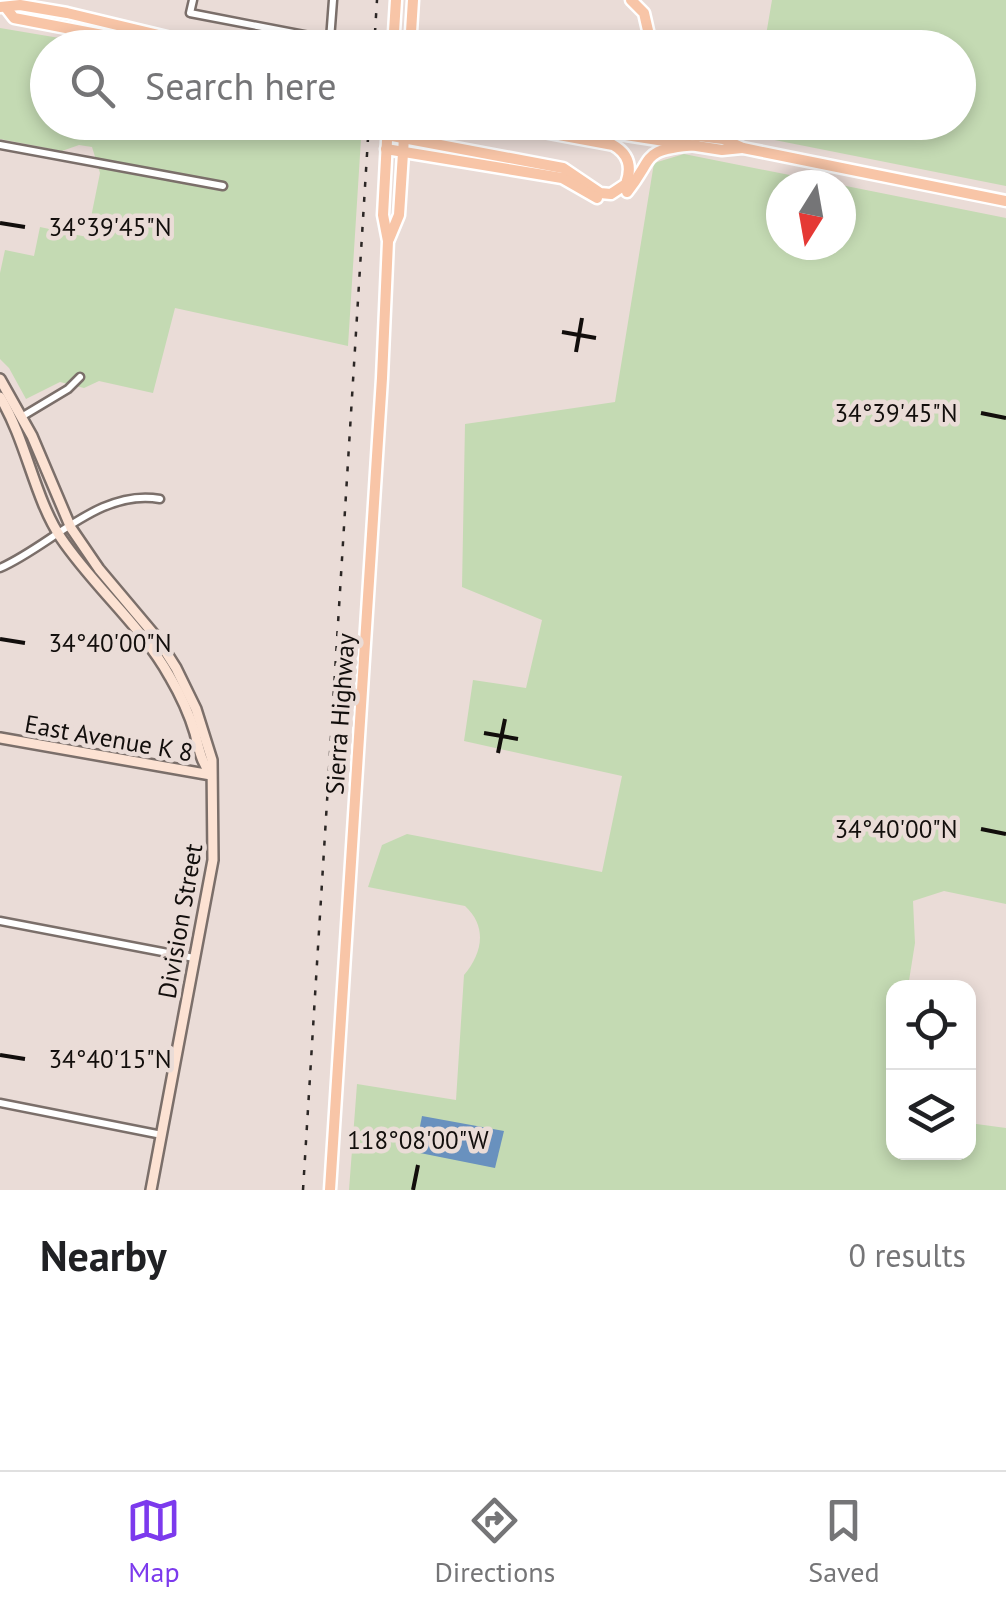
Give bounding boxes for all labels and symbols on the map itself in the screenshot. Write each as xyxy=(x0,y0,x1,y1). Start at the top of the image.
north arrow xyxy=(766,170,856,260)
text: 34°39'45"N xyxy=(48,211,172,243)
text: 34°39'45"N xyxy=(834,397,958,429)
text: 34°40'00"N xyxy=(48,627,172,659)
street label: Sierra Highway xyxy=(318,632,362,796)
street label: East Avenue K 8 xyxy=(22,707,196,769)
text: 34°40'00"N xyxy=(834,813,958,845)
street label: Division Street xyxy=(151,841,209,1001)
text: 34°40'15"N xyxy=(48,1043,172,1075)
text: 118°08'00"W xyxy=(347,1124,489,1156)

